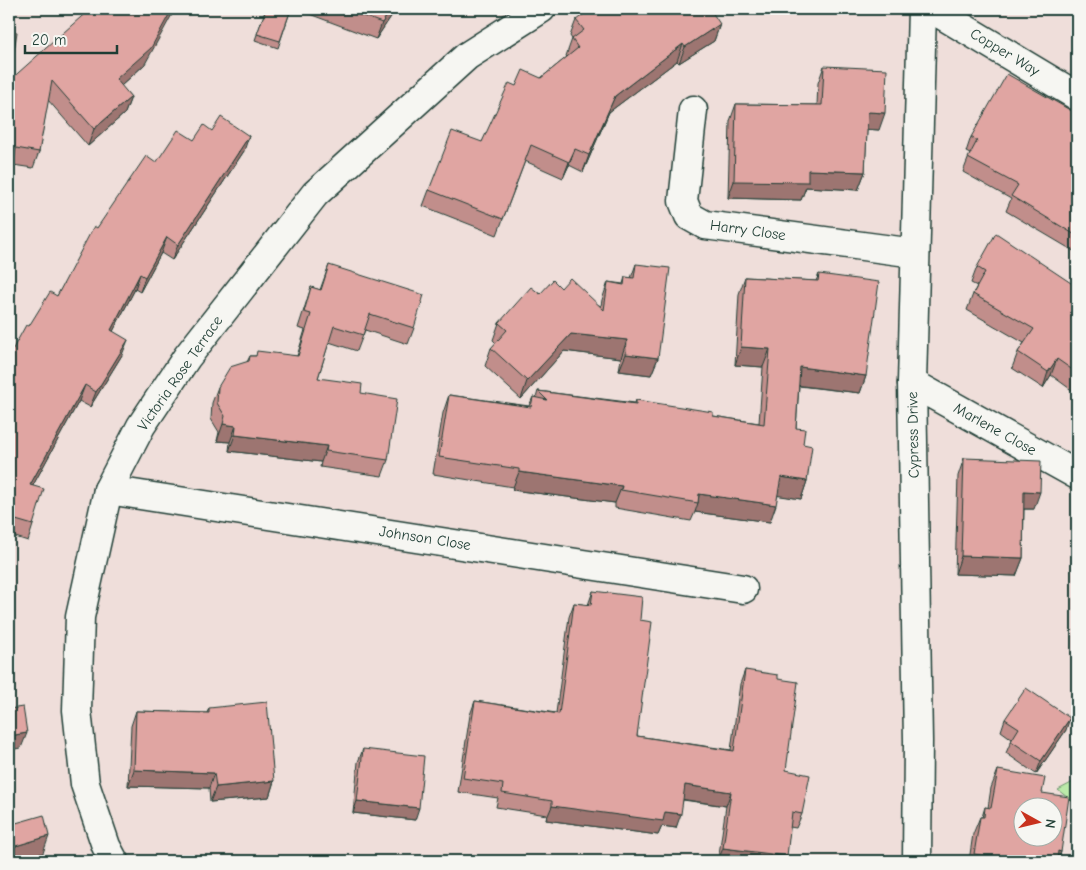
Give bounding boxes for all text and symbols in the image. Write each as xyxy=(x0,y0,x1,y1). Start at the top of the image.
scale bar xyxy=(25,22,118,54)
street label: Copper Way xyxy=(967,24,1043,80)
text: 20 m xyxy=(32,31,66,49)
street label: Harry Close xyxy=(709,216,787,244)
street label: Victoria Rose Terrace xyxy=(134,312,227,434)
street label: Cypress Drive xyxy=(903,391,923,479)
street label: Marlene Close xyxy=(950,399,1040,459)
street label: Johnson Close xyxy=(378,522,473,554)
north arrow xyxy=(1014,798,1064,848)
text: N xyxy=(1041,818,1059,829)

